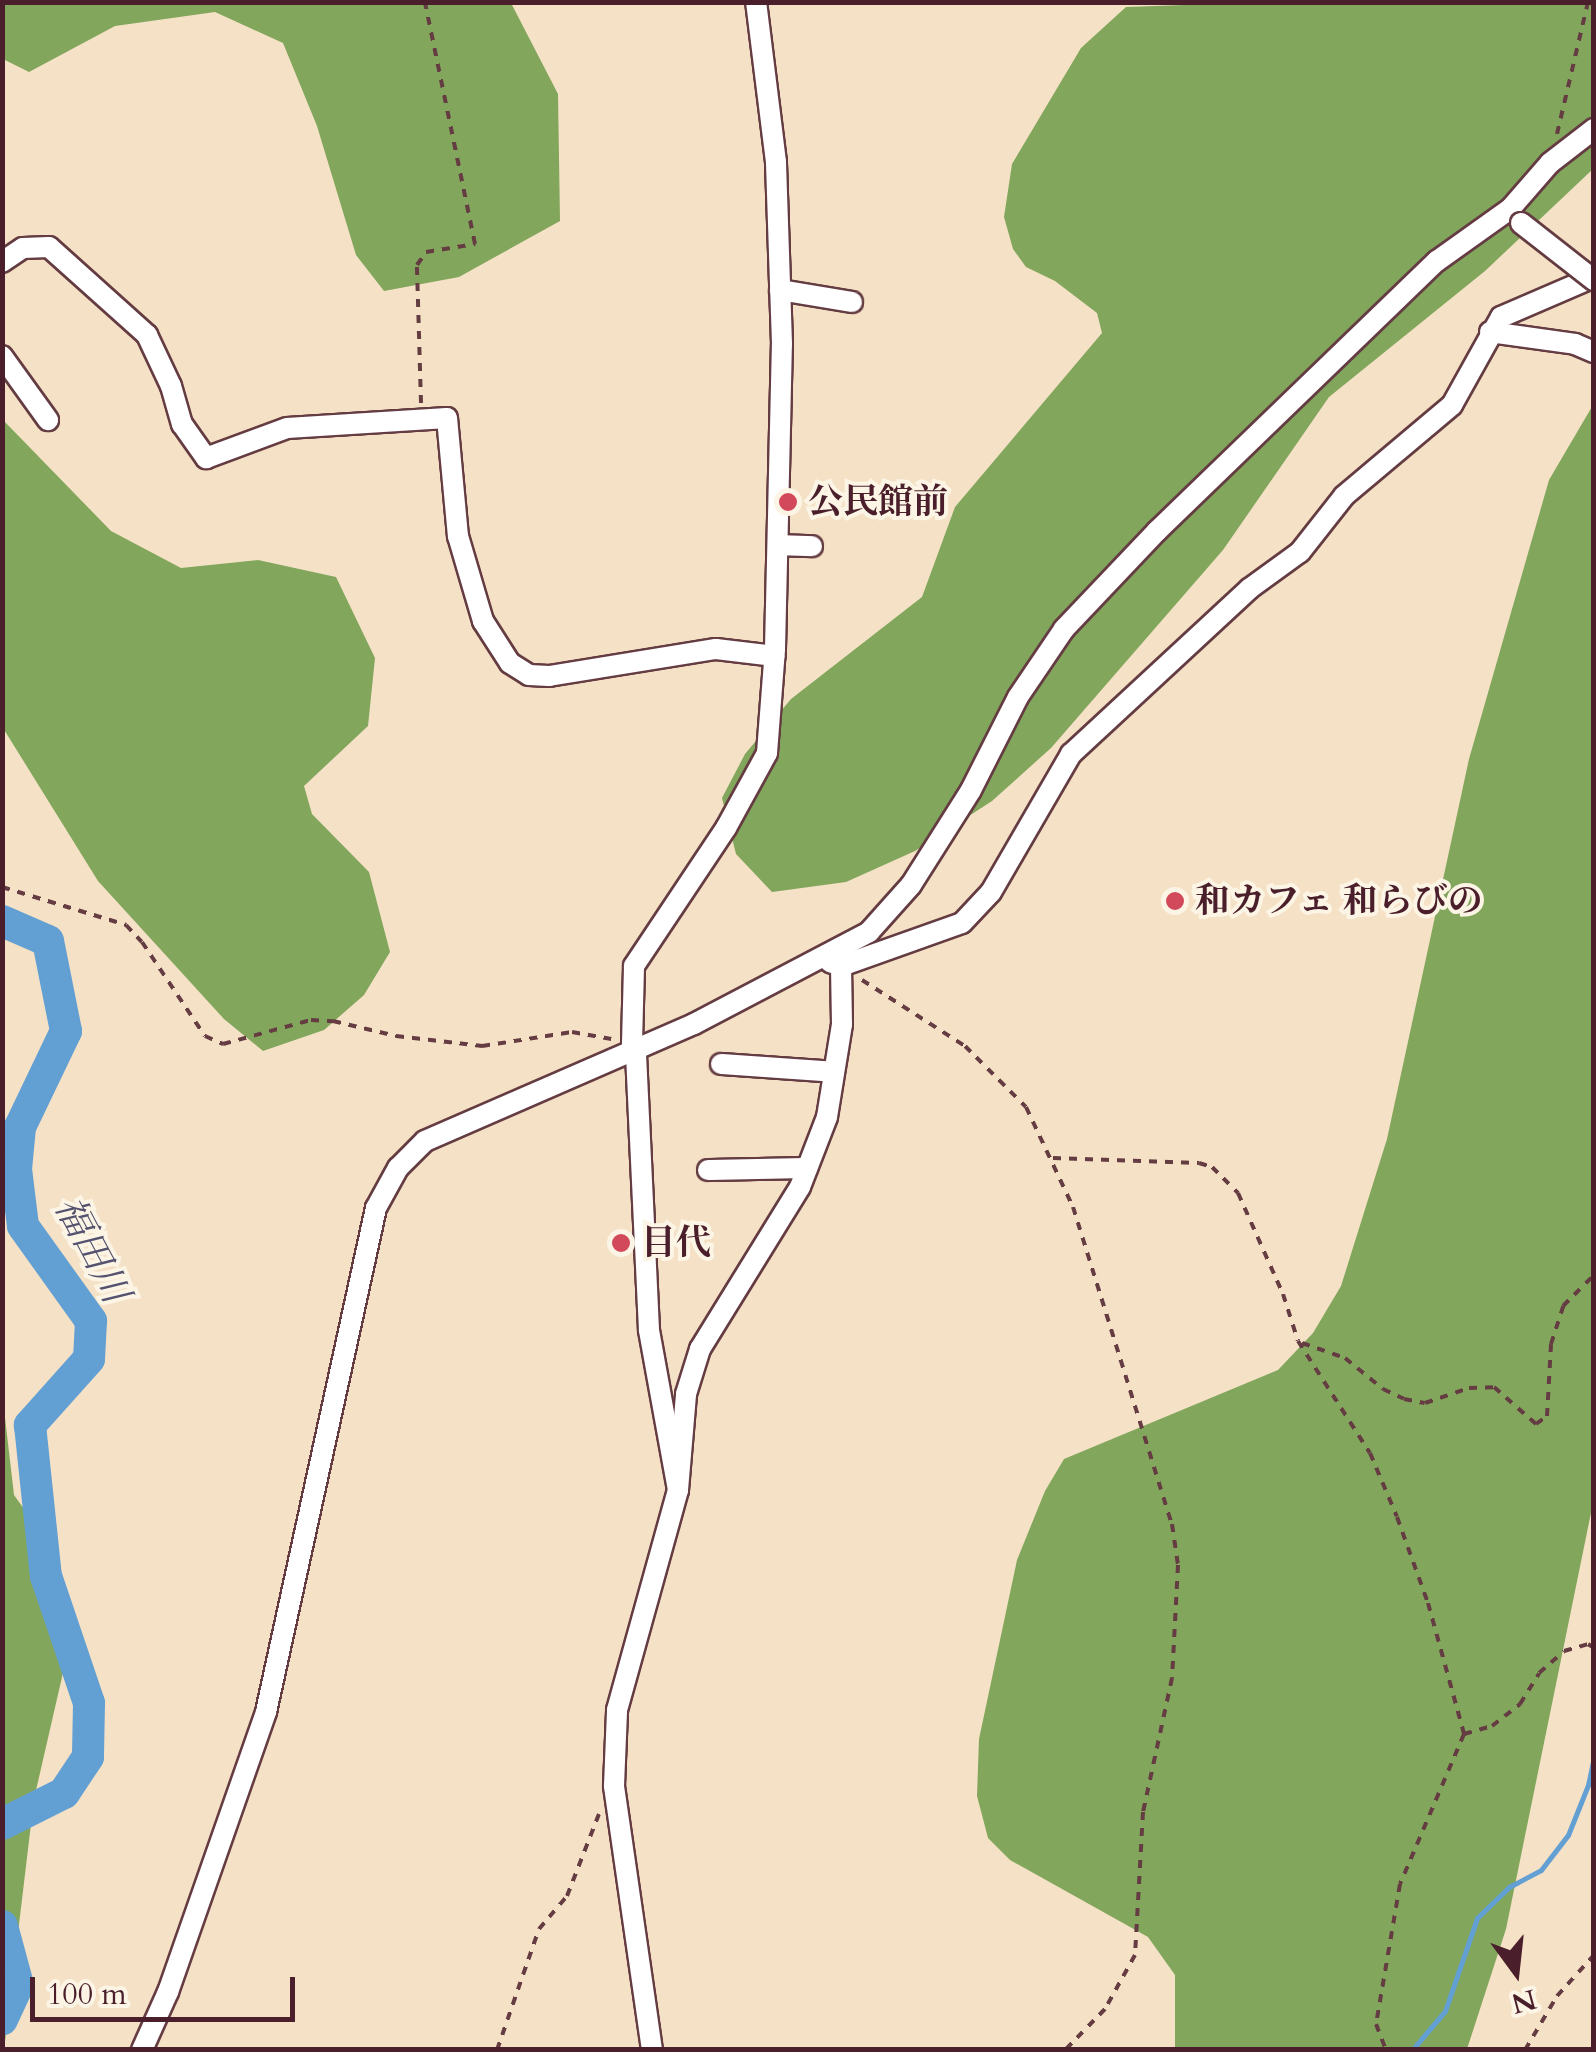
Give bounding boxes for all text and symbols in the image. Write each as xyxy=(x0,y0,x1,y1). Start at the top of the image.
place label: 公民館前 xyxy=(808,481,948,523)
marker: 公民館前 xyxy=(777,491,799,513)
place label: 和カフェ 和らびの xyxy=(1195,880,1484,922)
marker: 和カフェ 和らびの xyxy=(1164,890,1186,912)
water label: 福田川 xyxy=(44,1189,138,1311)
place label: 目代 xyxy=(641,1222,711,1264)
marker: 目代 xyxy=(610,1232,632,1254)
north arrow xyxy=(1466,1922,1566,2022)
scale bar xyxy=(35,1957,300,2019)
text: 100 m xyxy=(47,1974,127,2015)
text: N xyxy=(1507,1979,1540,2022)

